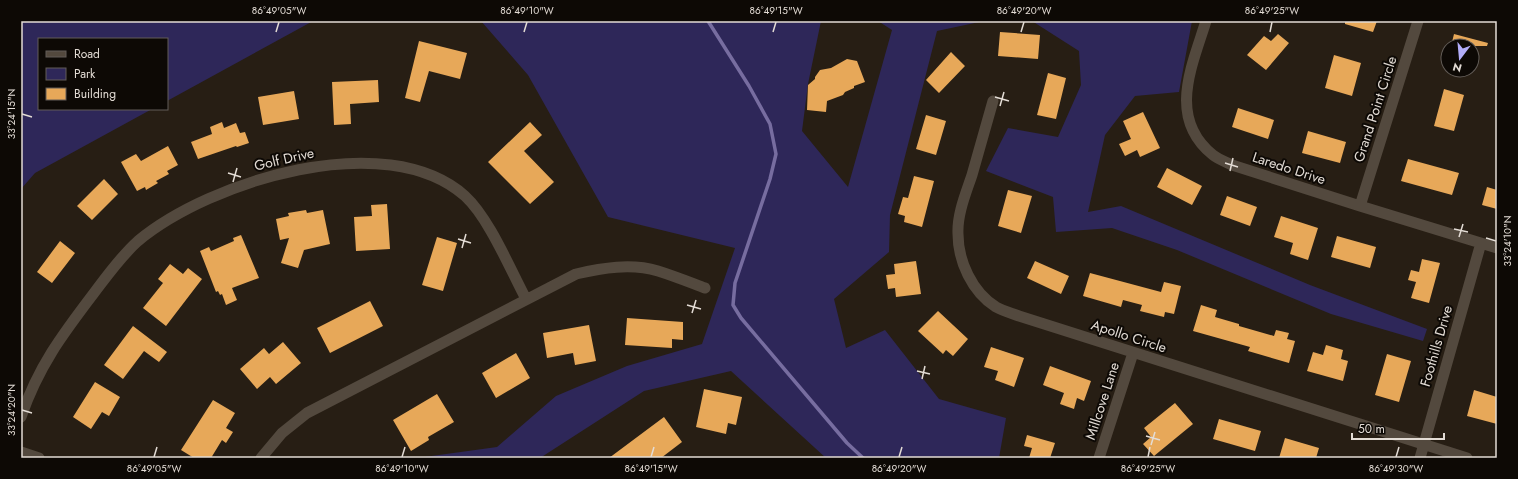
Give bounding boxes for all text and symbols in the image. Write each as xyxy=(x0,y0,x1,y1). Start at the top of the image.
text: 86°49'05"W xyxy=(252,3,306,18)
text: 86°49'10"W xyxy=(500,3,554,18)
text: 86°49'15"W xyxy=(749,3,803,18)
text: 86°49'20"W xyxy=(997,3,1051,18)
text: 86°49'25"W xyxy=(1245,3,1299,18)
legend xyxy=(38,38,168,110)
north arrow xyxy=(1440,38,1480,78)
text: Road xyxy=(74,45,100,63)
street label: Grand Point Circle xyxy=(1348,53,1402,165)
text: N xyxy=(1451,59,1464,77)
text: Park xyxy=(74,65,96,83)
text: Building xyxy=(74,85,116,103)
text: 33°24'15"N xyxy=(4,89,19,139)
street label: Golf Drive xyxy=(252,142,316,176)
street label: Laredo Drive xyxy=(1250,147,1328,189)
text: 33°24'10"N xyxy=(1500,216,1515,266)
street label: Foothills Drive xyxy=(1415,303,1457,389)
street label: Apollo Circle xyxy=(1089,314,1169,358)
street label: Millcove Lane xyxy=(1080,360,1124,442)
text: 33°24'20"N xyxy=(4,384,19,436)
scale bar xyxy=(1352,415,1444,441)
text: 50 m xyxy=(1358,420,1385,438)
text: 86°49'05"W xyxy=(127,461,181,476)
text: 86°49'10"W xyxy=(375,461,429,476)
text: 86°49'15"W xyxy=(624,461,678,476)
text: 86°49'20"W xyxy=(872,461,926,476)
text: 86°49'25"W xyxy=(1121,461,1175,476)
text: 86°49'30"W xyxy=(1369,461,1423,476)

